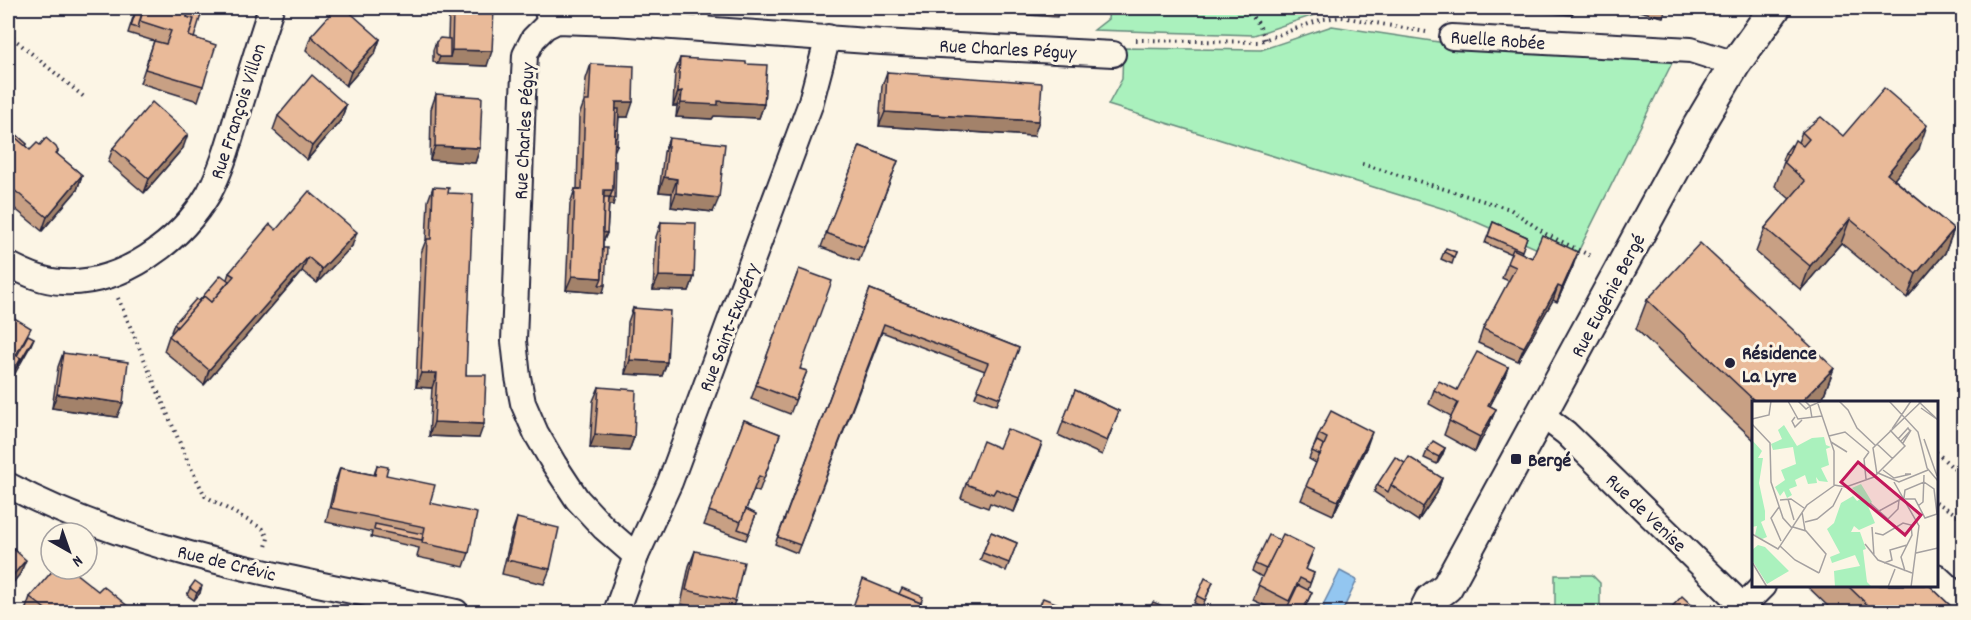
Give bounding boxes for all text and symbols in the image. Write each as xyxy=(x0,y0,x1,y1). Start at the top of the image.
street label: Ruelle Robée xyxy=(1450,25,1546,59)
street label: Rue Charles Péguy xyxy=(939,33,1078,69)
street label: Rue François Villon xyxy=(205,40,275,183)
street label: Rue Charles Péguy xyxy=(508,61,544,200)
street label: Rue Eugénie Bergé xyxy=(1565,230,1654,363)
street label: Rue Saint-Exupéry xyxy=(693,259,768,396)
place label: Résidence La Lyre xyxy=(1742,341,1817,392)
marker: Résidence La Lyre xyxy=(1723,356,1737,370)
inset map xyxy=(1752,401,1938,587)
place label: Bergé xyxy=(1528,448,1571,476)
marker: Bergé xyxy=(1509,452,1523,466)
street label: Rue de Venise xyxy=(1598,468,1692,560)
north arrow xyxy=(39,521,99,581)
street label: Rue de Crévic xyxy=(174,539,278,591)
text: N xyxy=(67,549,87,572)

